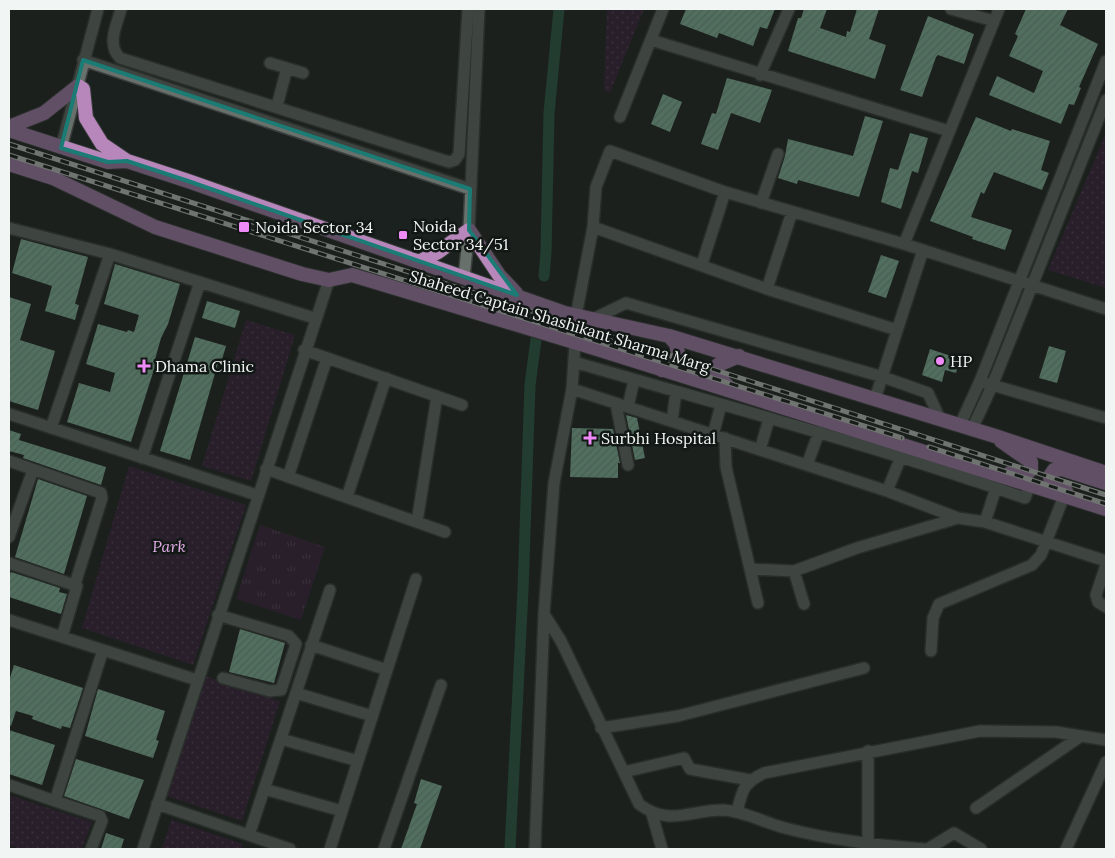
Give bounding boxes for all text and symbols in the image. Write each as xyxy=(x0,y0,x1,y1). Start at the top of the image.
place label: Noida Sector 34/51 xyxy=(413,216,509,255)
place label: Noida Sector 34 xyxy=(255,217,374,237)
marker: Noida Sector 34 xyxy=(237,220,251,234)
marker: Noida Sector 34/51 xyxy=(397,229,409,241)
street label: Shaheed Captain Shashikant Sharma Marg xyxy=(407,266,714,377)
place label: HP xyxy=(950,351,972,371)
marker: HP xyxy=(934,355,946,367)
place label: Dhama Clinic xyxy=(155,356,254,376)
marker: Dhama Clinic xyxy=(137,359,151,373)
place label: Surbhi Hospital xyxy=(601,428,716,448)
marker: Surbhi Hospital xyxy=(583,431,597,445)
park label: Park xyxy=(152,536,186,556)

